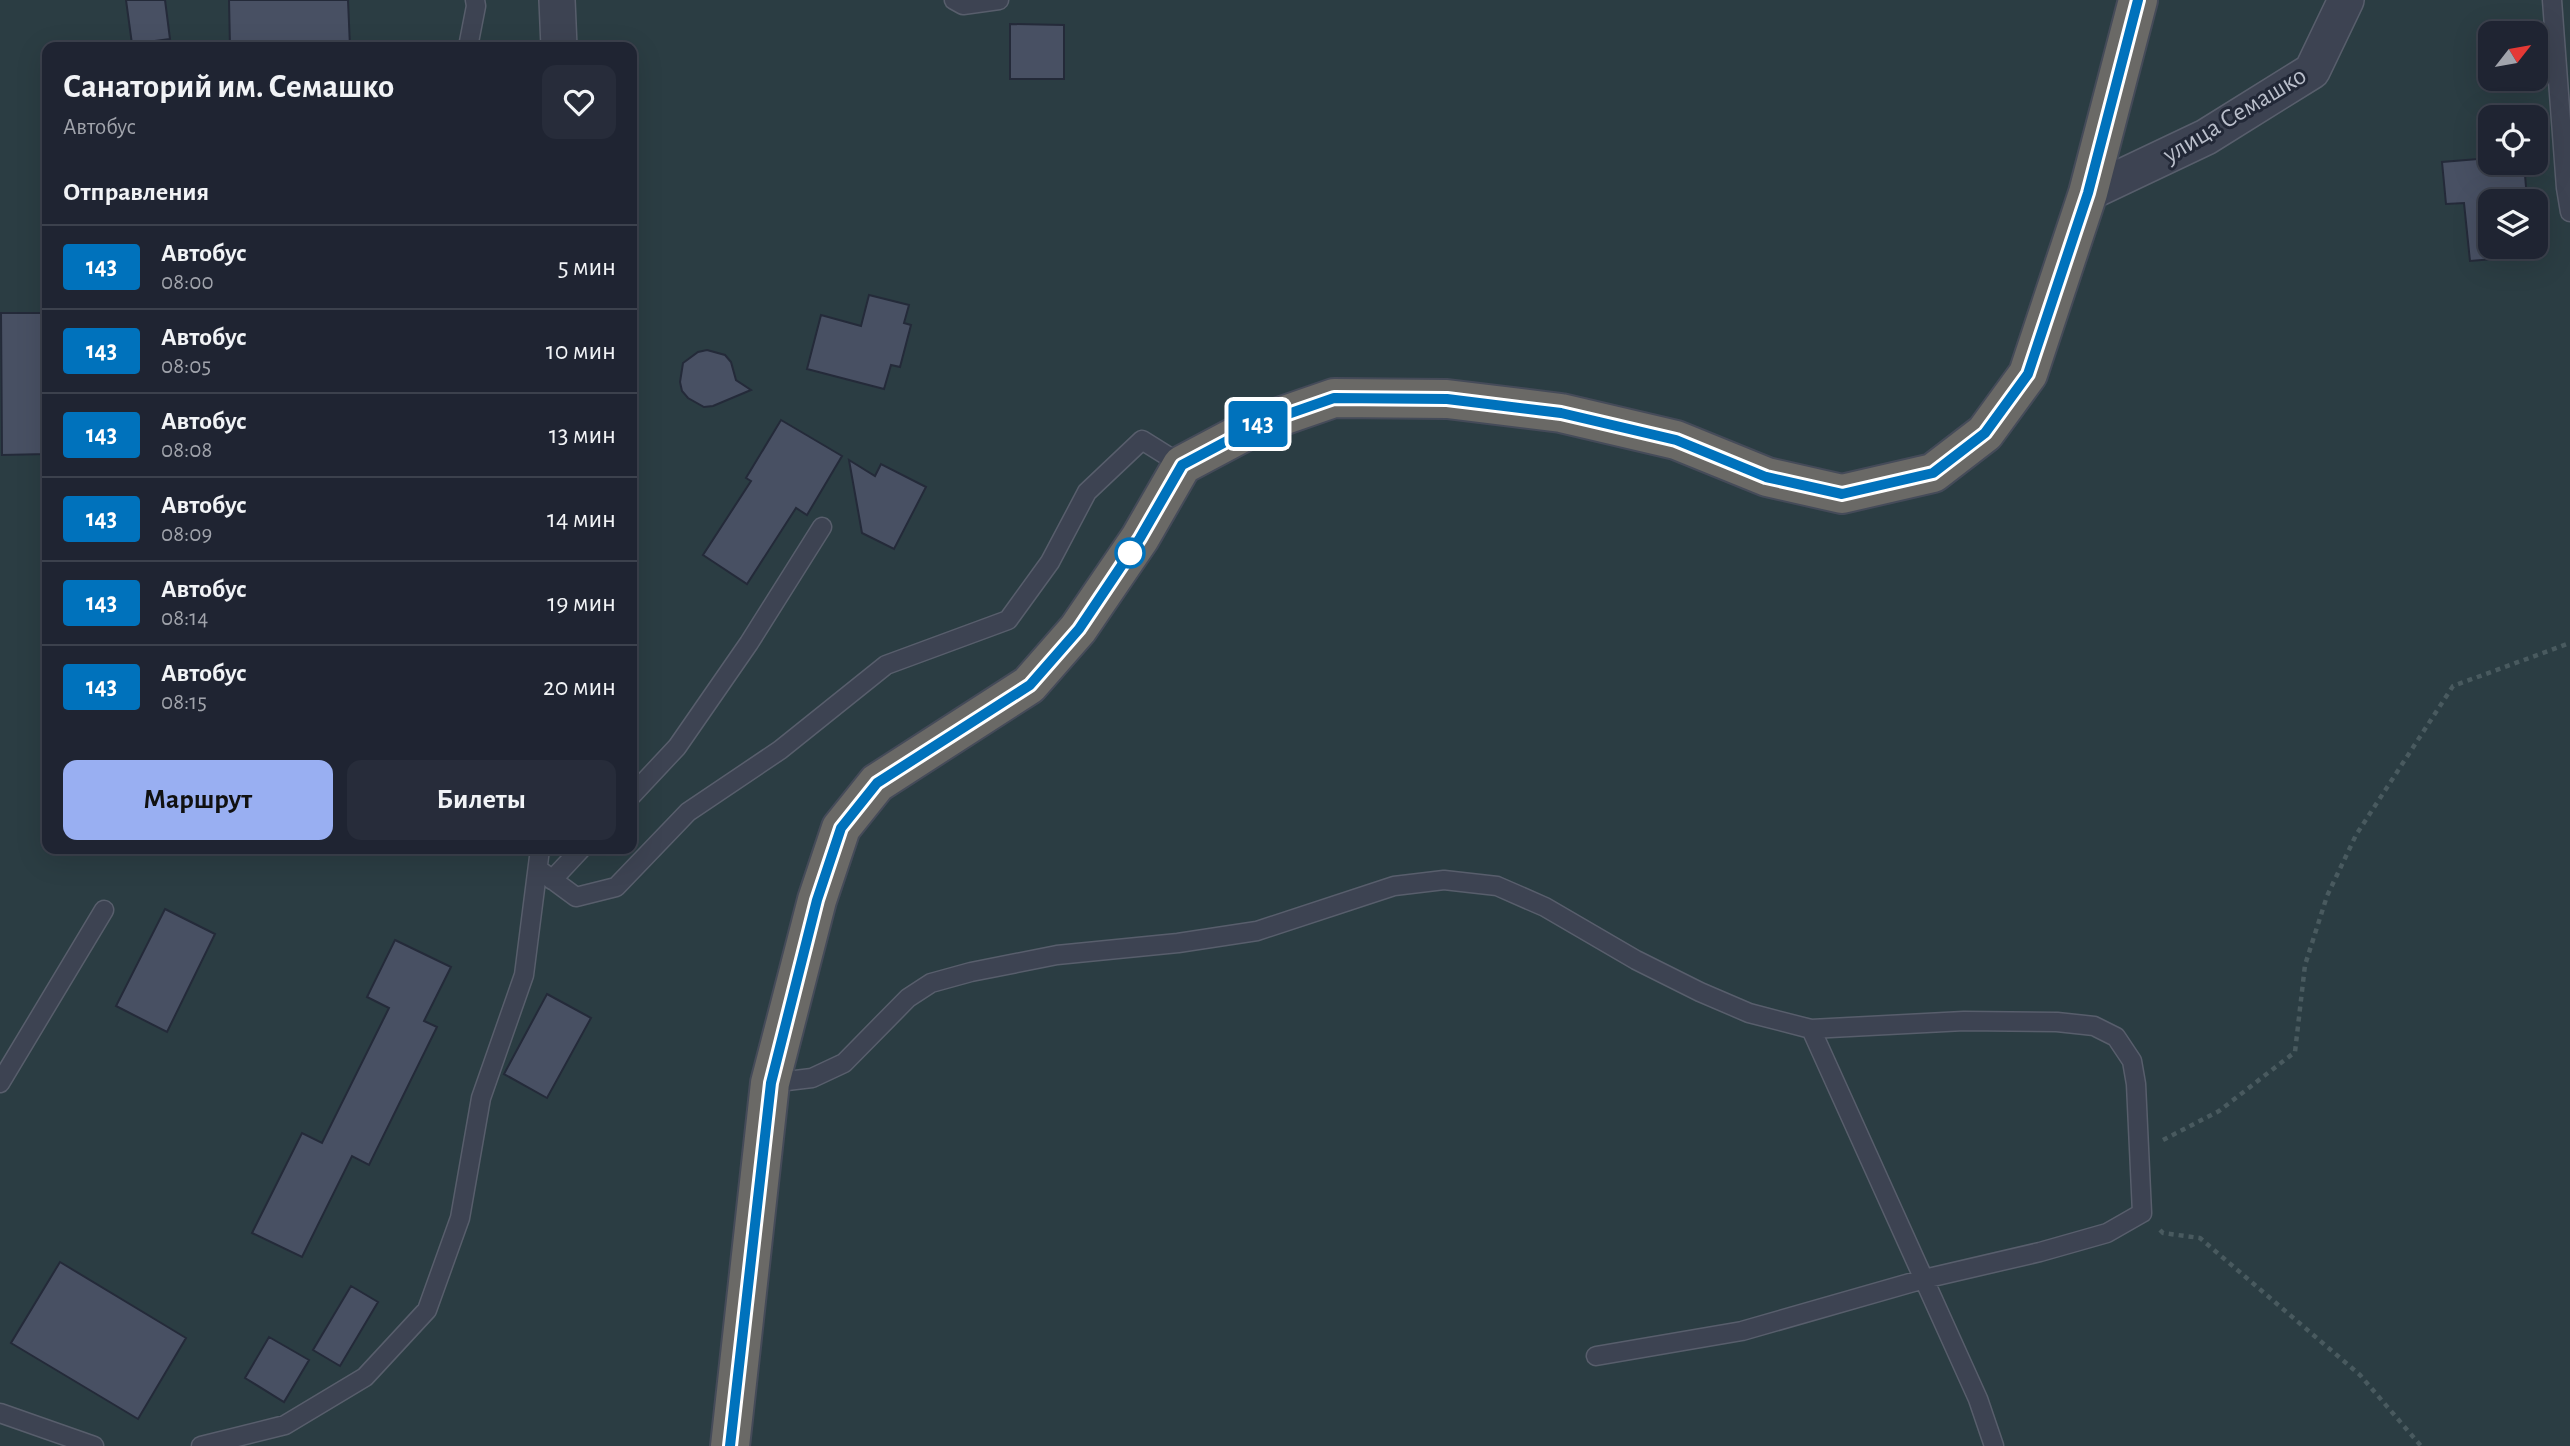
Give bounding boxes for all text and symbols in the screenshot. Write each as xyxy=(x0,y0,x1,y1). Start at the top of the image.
north arrow xyxy=(2478,21,2548,91)
map controls xyxy=(2478,21,2548,259)
street label: улица Семашко xyxy=(2157,62,2311,168)
button: heart xyxy=(542,65,616,139)
text: Санаторий им. Семашко xyxy=(63,71,394,104)
button: locate xyxy=(2478,105,2548,175)
text: Автобус xyxy=(63,116,136,139)
text: Отправления xyxy=(63,179,209,205)
button: layers xyxy=(2478,189,2548,259)
text: Автобус xyxy=(161,240,247,266)
text: 5 мин xyxy=(558,254,616,280)
text: 143 xyxy=(86,255,117,279)
text: 08:00 xyxy=(161,271,214,294)
text: Автобус xyxy=(161,324,247,350)
text: 10 мин xyxy=(546,338,616,364)
text: 143 xyxy=(86,339,117,363)
text: 08:05 xyxy=(161,355,211,378)
line badge: 143 xyxy=(1218,401,1298,447)
text: Автобус xyxy=(161,408,247,434)
text: 143 xyxy=(1242,412,1274,436)
text: 13 мин xyxy=(549,422,616,448)
text: 143 xyxy=(86,423,117,447)
text: 08:08 xyxy=(161,439,212,462)
text: Автобус xyxy=(161,492,247,518)
text: 14 мин xyxy=(547,506,616,532)
text: 143 xyxy=(86,507,117,531)
text: 08:09 xyxy=(161,523,212,546)
unlabelled marker xyxy=(1115,538,1145,568)
text: Автобус xyxy=(161,576,247,602)
text: 19 мин xyxy=(547,590,616,616)
text: 143 xyxy=(86,591,117,615)
text: 08:14 xyxy=(161,607,208,630)
text: Автобус xyxy=(161,660,247,686)
text: 20 мин xyxy=(543,674,616,700)
text: 143 xyxy=(86,675,117,699)
text: 08:15 xyxy=(161,691,207,714)
button: Маршрут xyxy=(63,760,333,840)
button: Билеты xyxy=(347,760,616,840)

